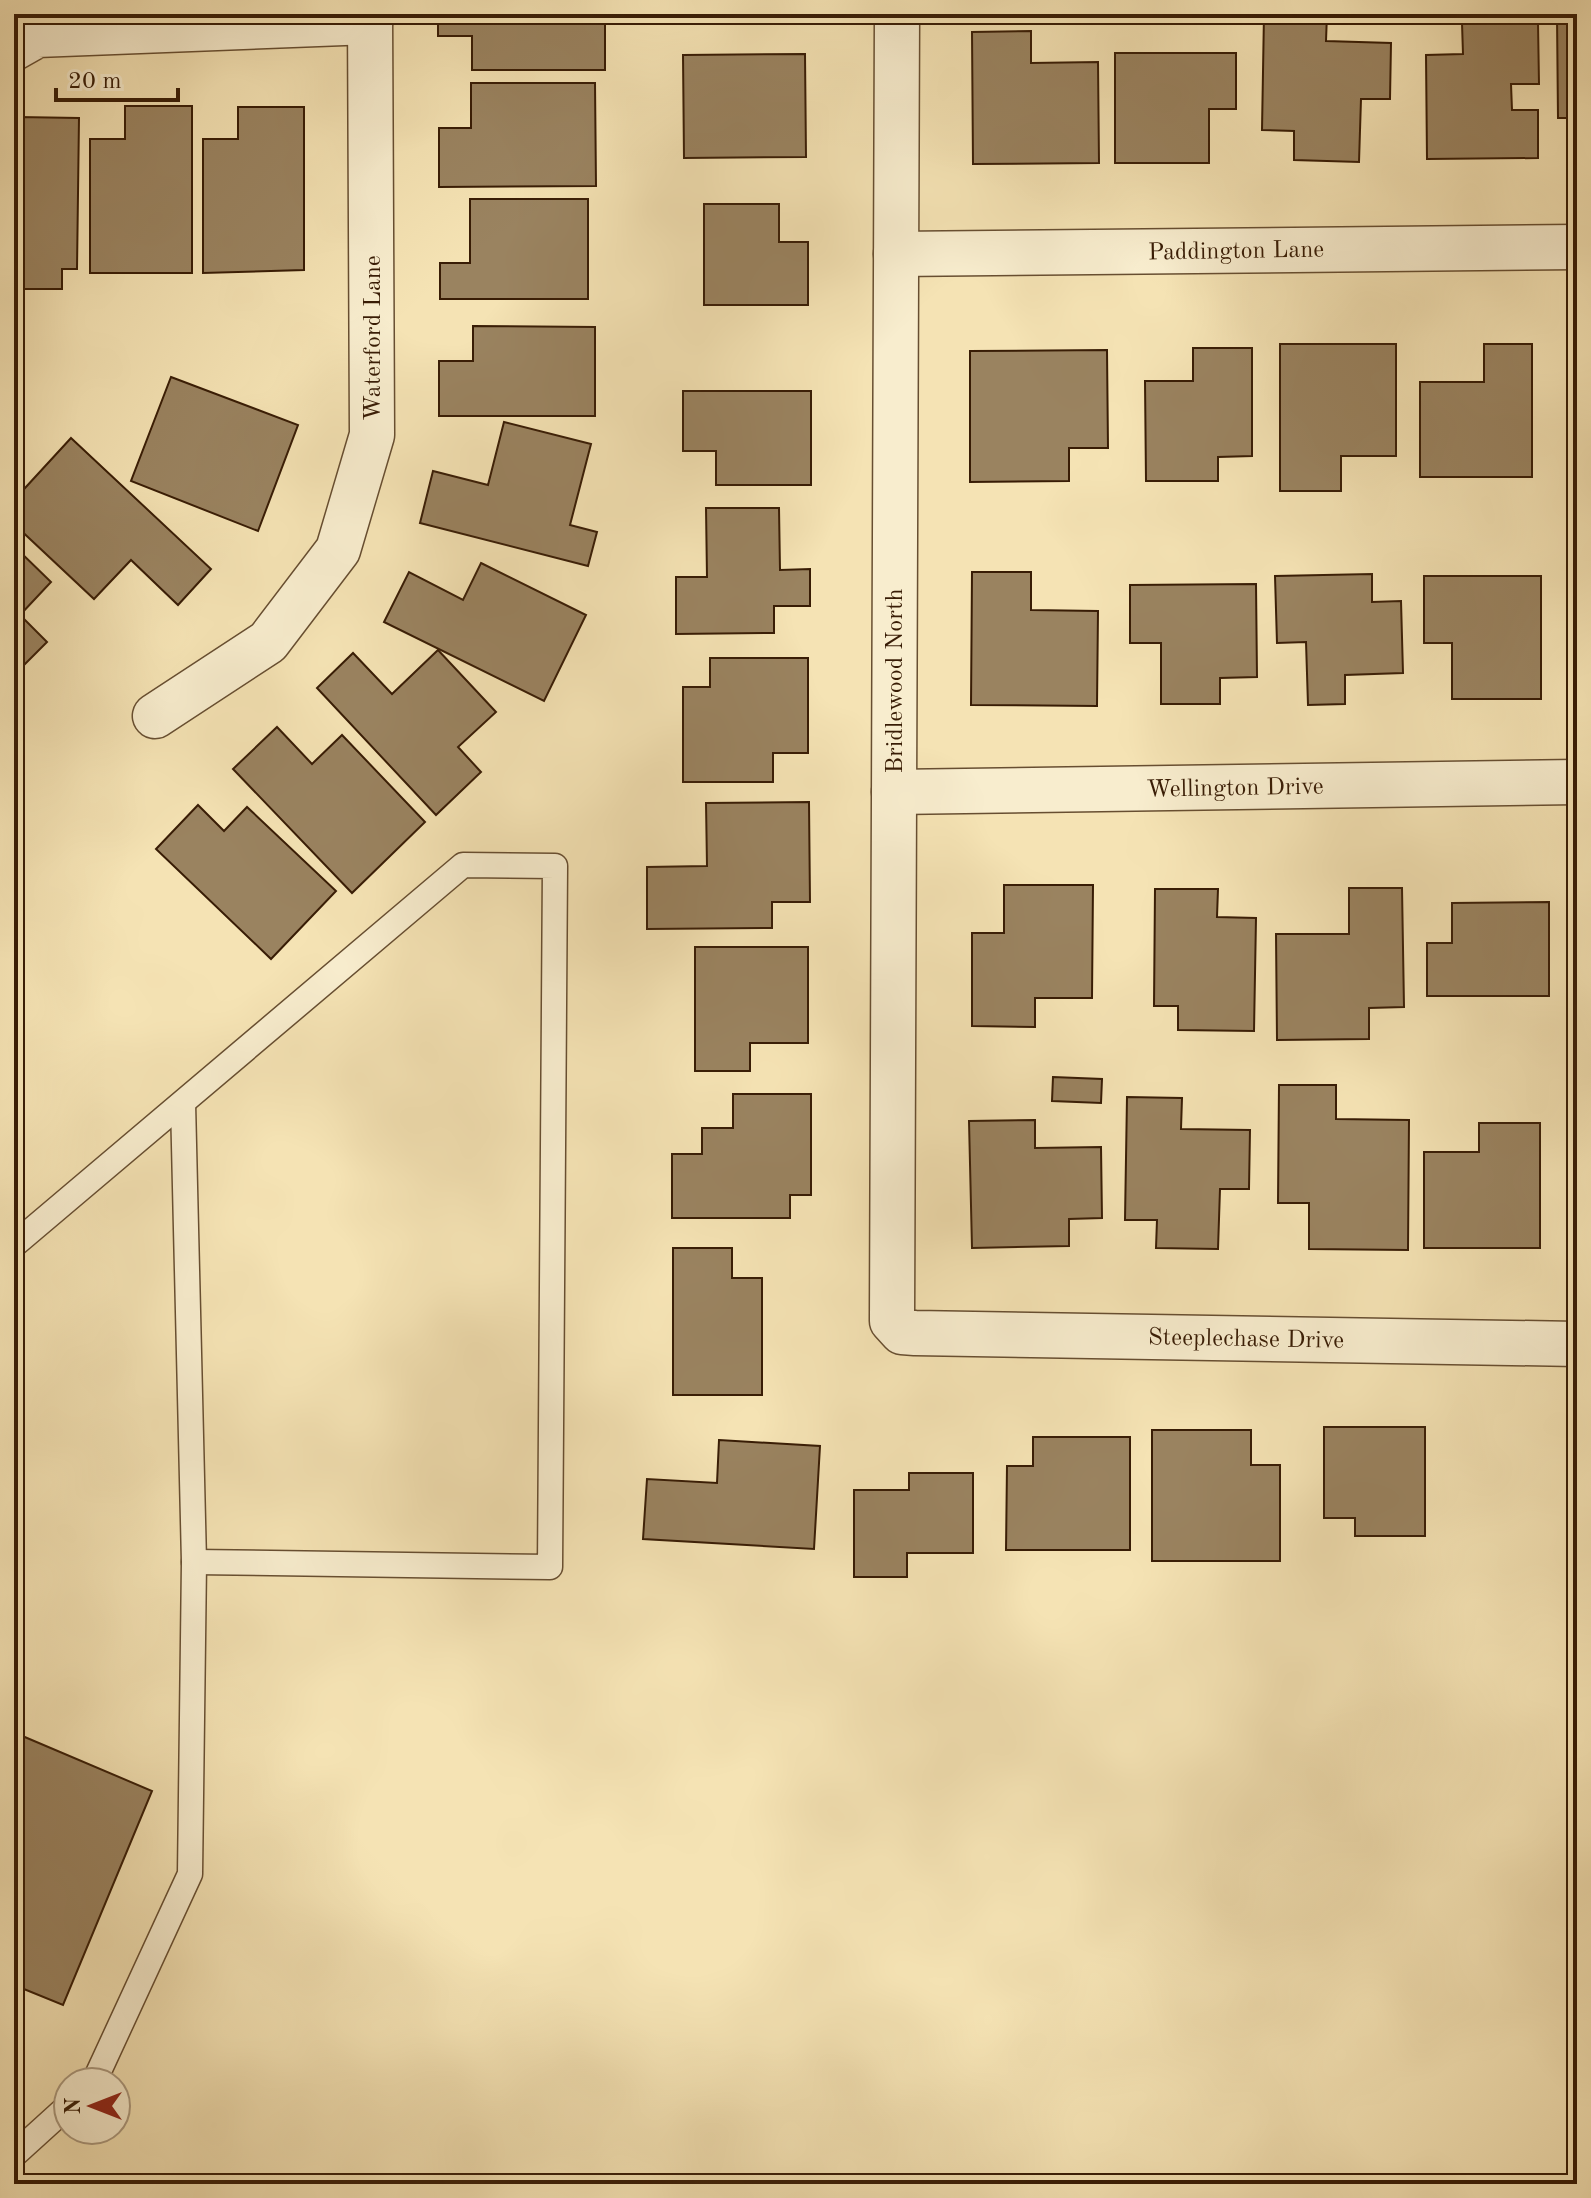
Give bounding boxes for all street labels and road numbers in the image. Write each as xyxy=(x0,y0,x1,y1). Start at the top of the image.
street label: Paddington Lane xyxy=(1148,238,1324,266)
street label: Waterford Lane xyxy=(362,255,386,421)
street label: Bridlewood North xyxy=(884,588,908,774)
street label: Wellington Drive xyxy=(1146,775,1324,803)
street label: Steeplechase Drive xyxy=(1148,1326,1344,1354)

